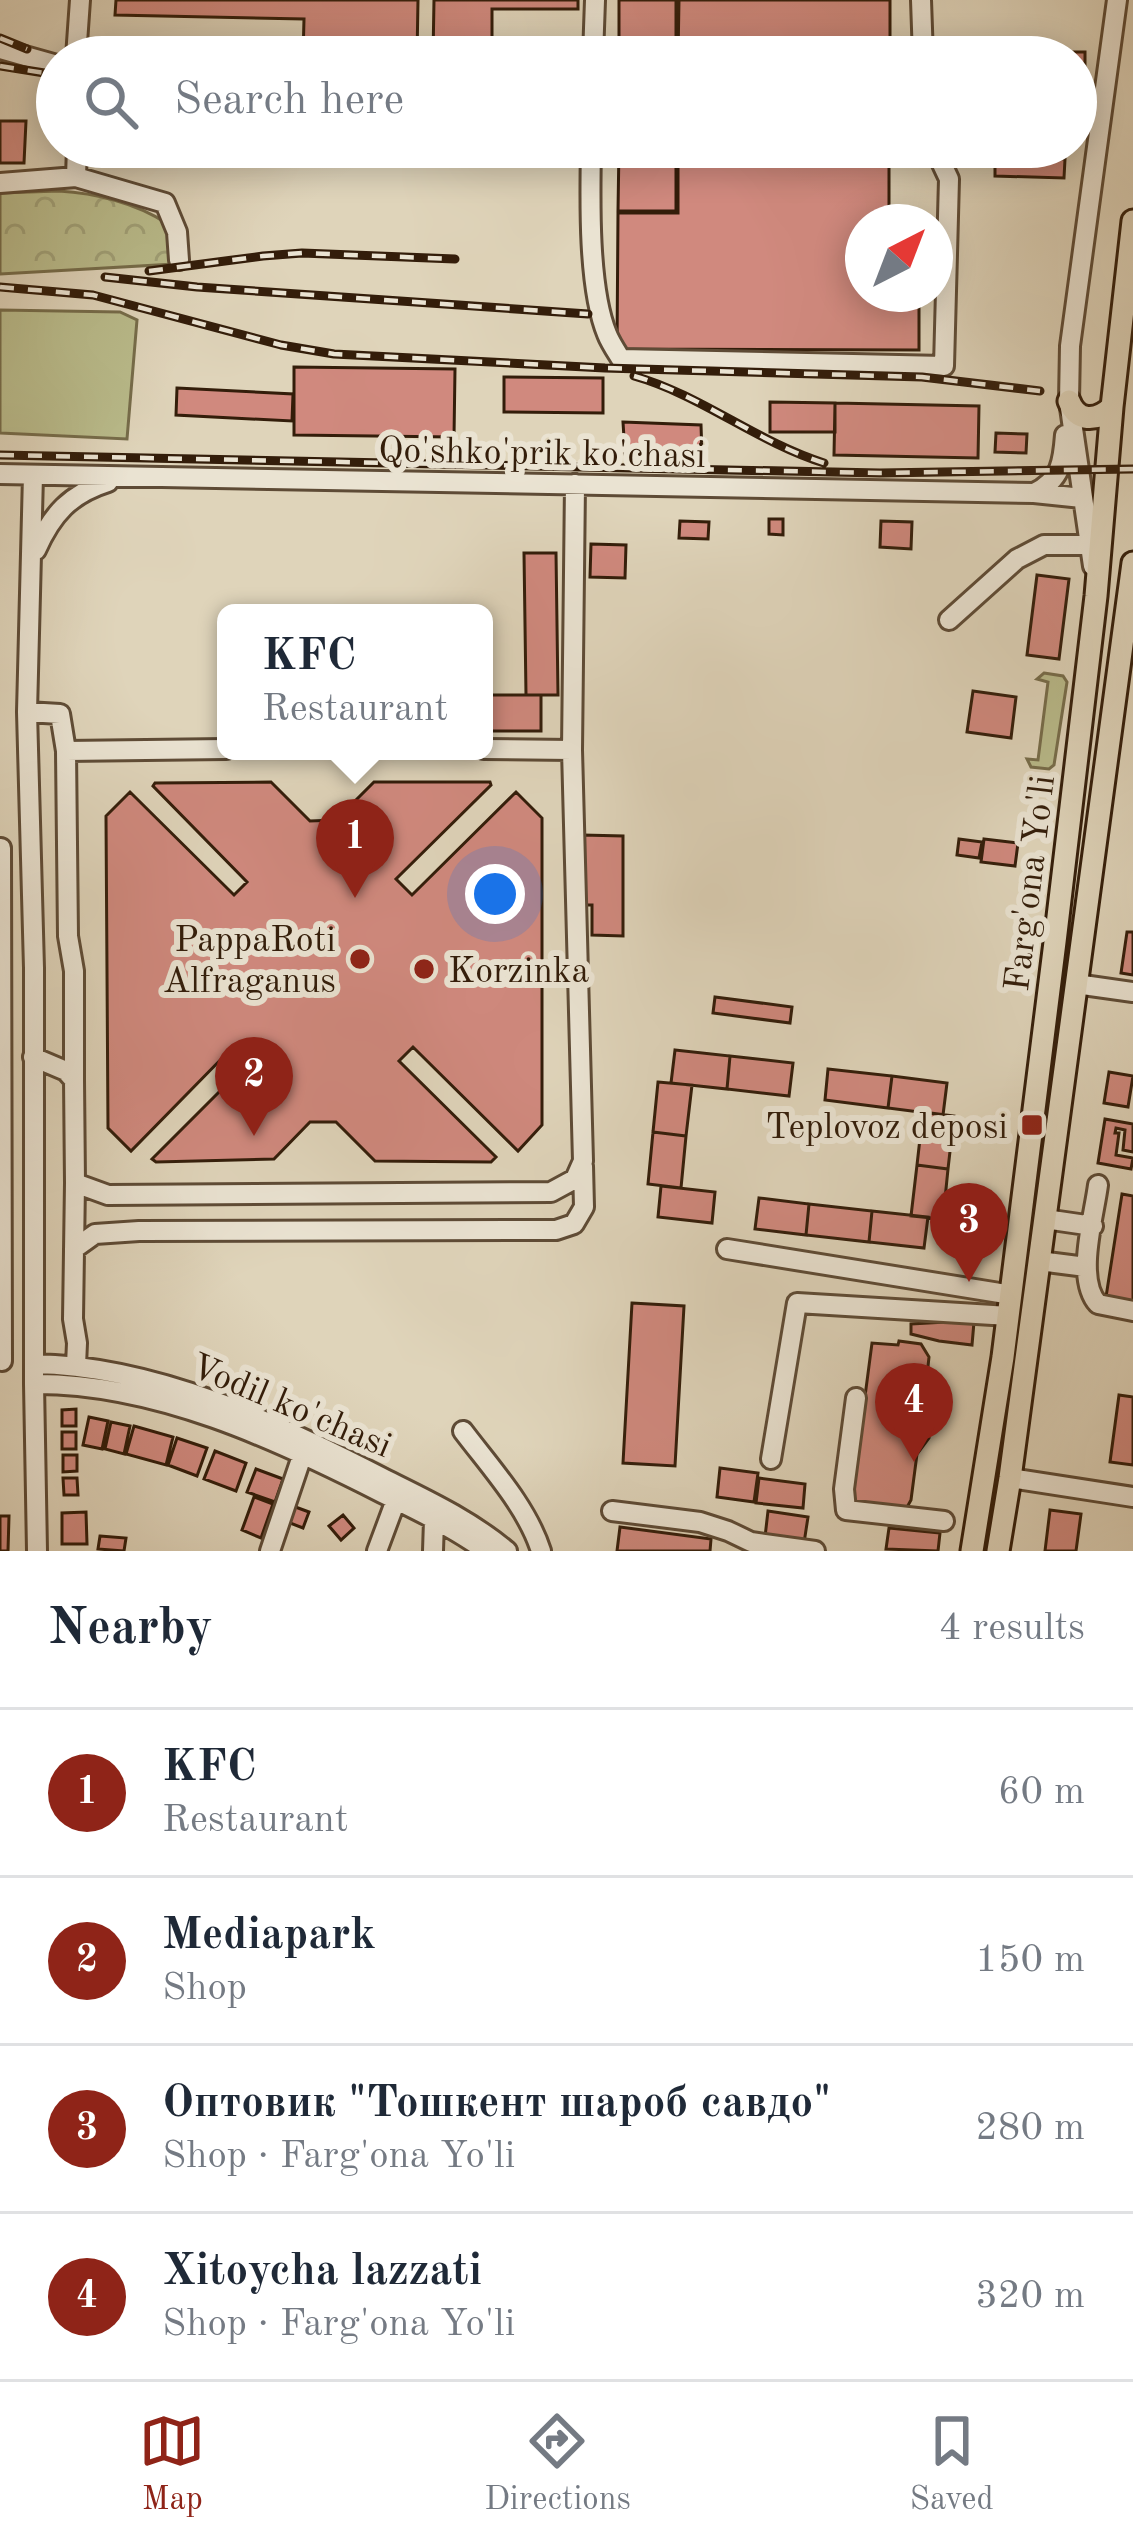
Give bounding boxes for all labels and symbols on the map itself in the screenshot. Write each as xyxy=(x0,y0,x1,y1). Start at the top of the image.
north arrow xyxy=(845,204,953,312)
street label: Qo'shko'prik ko'chasi xyxy=(378,434,706,476)
street label: Farg'ona Yo'li xyxy=(1001,773,1063,994)
pin: 1 xyxy=(316,799,394,898)
your location xyxy=(465,864,525,924)
place label: PappaRoti Alfraganus xyxy=(163,924,336,1001)
marker: PappaRoti Alfraganus xyxy=(347,946,373,972)
place label: Korzinka xyxy=(448,955,590,991)
marker: Korzinka xyxy=(411,956,437,982)
pin: 2 xyxy=(215,1037,293,1136)
place label: Teplovoz deposi xyxy=(765,1111,1008,1147)
marker: Teplovoz deposi xyxy=(1019,1112,1045,1138)
pin: 3 xyxy=(930,1183,1008,1282)
street label: Vodil ko'chasi xyxy=(185,1349,396,1466)
pin: 4 xyxy=(875,1363,953,1462)

